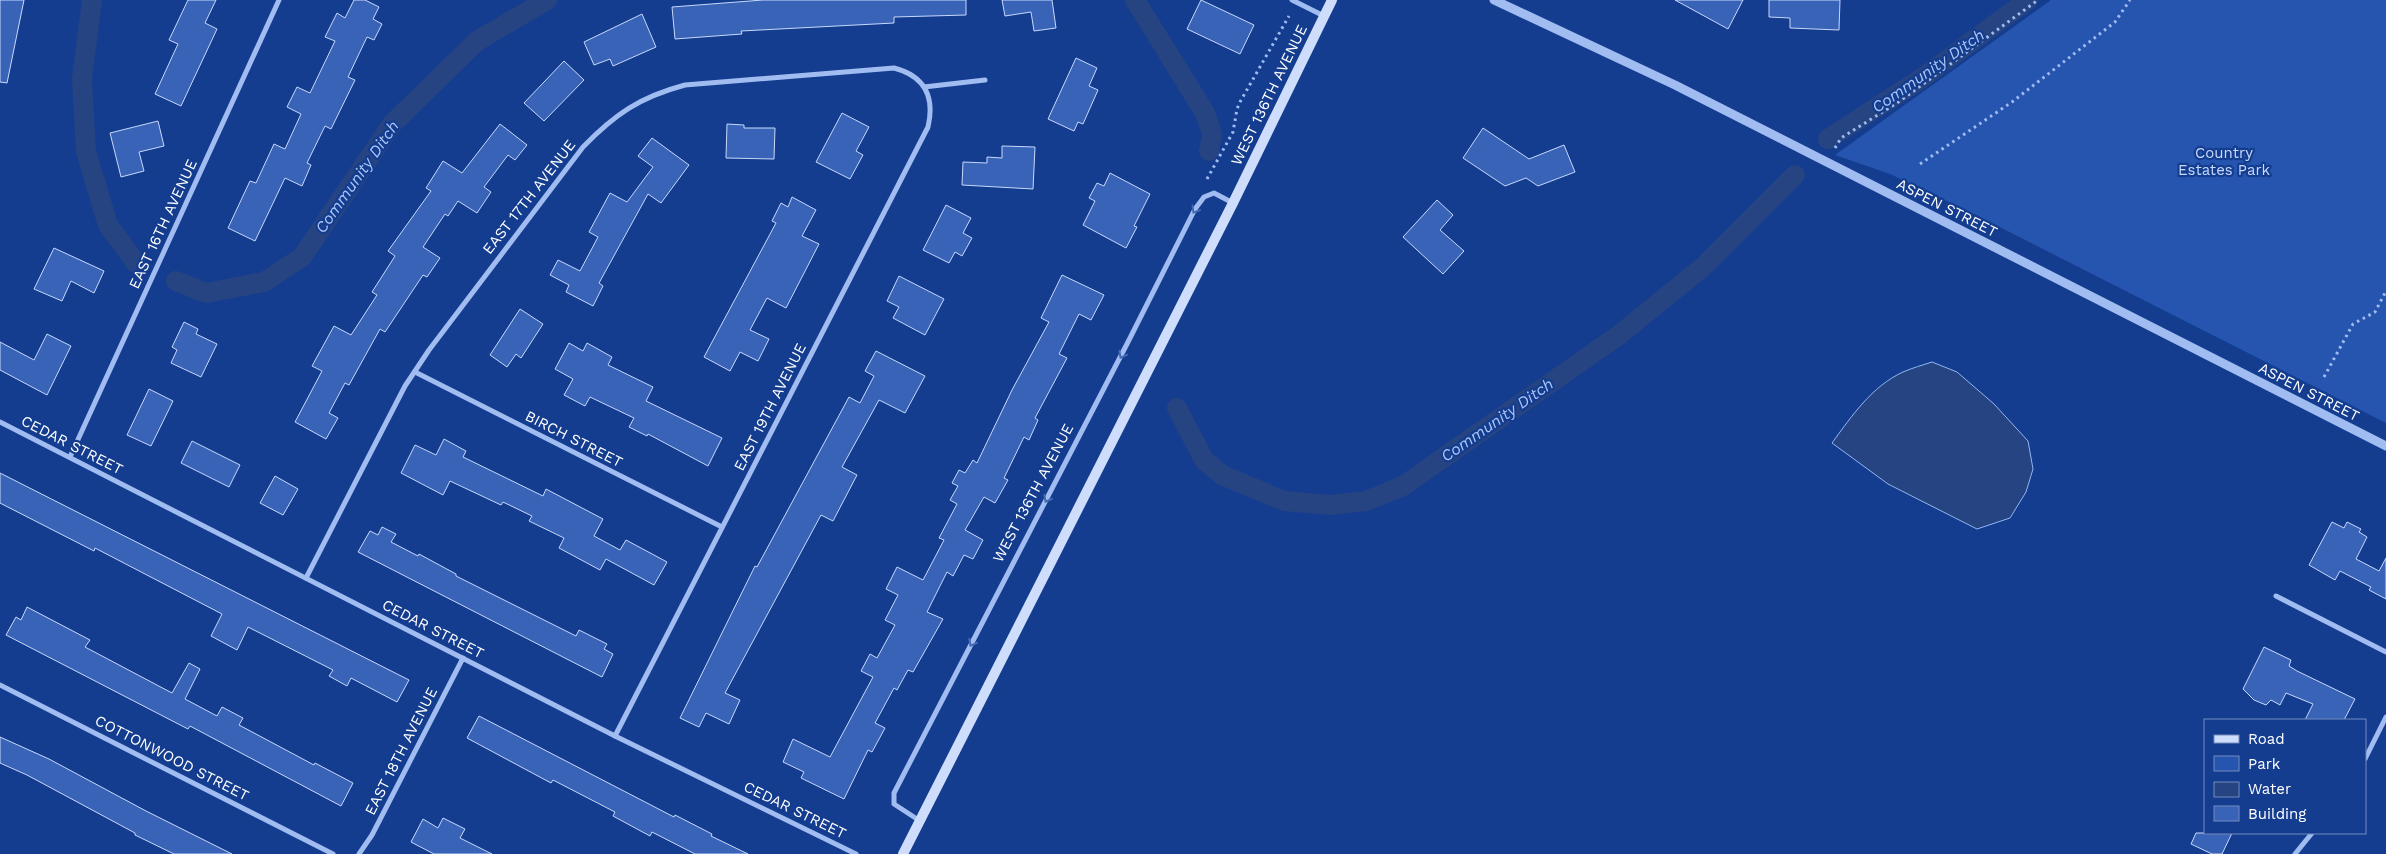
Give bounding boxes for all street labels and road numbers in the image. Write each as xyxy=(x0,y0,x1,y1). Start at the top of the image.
street label: WEST 136TH AVENUE xyxy=(1227,22,1311,168)
street label: EAST 17TH AVENUE xyxy=(479,136,579,258)
street label: EAST 16TH AVENUE xyxy=(125,156,201,292)
street label: ASPEN STREET xyxy=(1894,175,2000,241)
street label: EAST 19TH AVENUE xyxy=(730,340,810,474)
street label: ASPEN STREET xyxy=(2256,359,2362,425)
street label: BIRCH STREET xyxy=(522,407,626,471)
street label: CEDAR STREET xyxy=(18,412,126,478)
street label: WEST 136TH AVENUE xyxy=(989,421,1077,565)
street label: CEDAR STREET xyxy=(379,596,487,662)
street label: EAST 18TH AVENUE xyxy=(361,684,441,818)
street label: COTTONWOOD STREET xyxy=(92,711,252,805)
street label: CEDAR STREET xyxy=(741,777,849,843)

